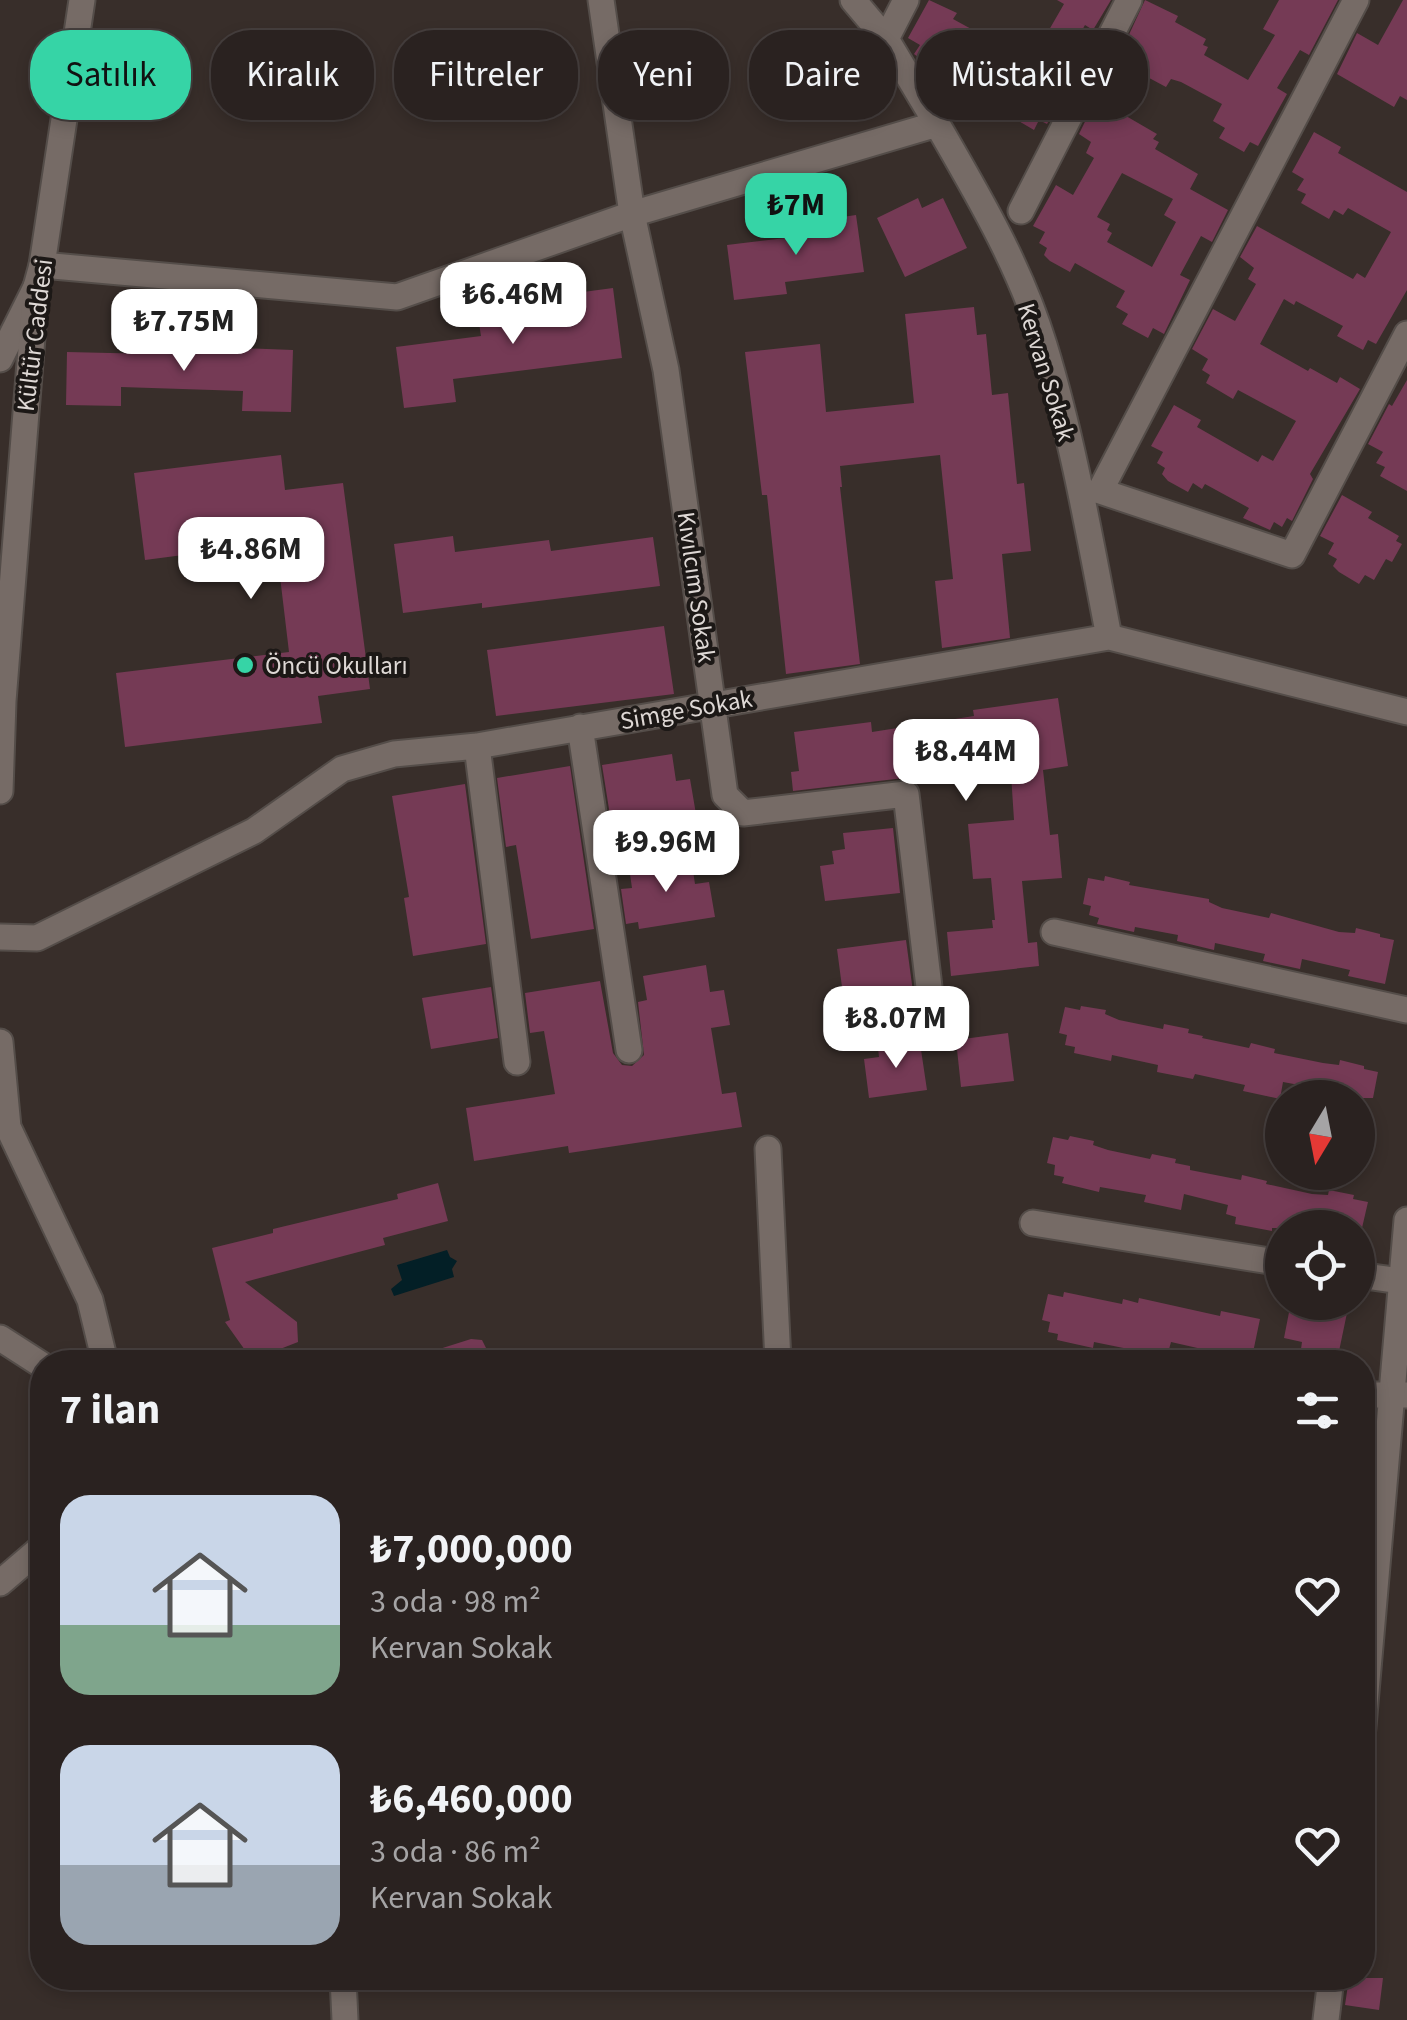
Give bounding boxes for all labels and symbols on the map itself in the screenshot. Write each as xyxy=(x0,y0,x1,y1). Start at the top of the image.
pin: ₺7M xyxy=(748,173,844,258)
street label: Kültür Caddesi xyxy=(8,257,62,413)
pin: ₺6.46M xyxy=(432,262,594,347)
pin: ₺7.75M xyxy=(103,289,265,374)
street label: Kervan Sokak xyxy=(1008,299,1084,446)
street label: Kıvılcım Sokak xyxy=(668,509,725,666)
pin: ₺4.86M xyxy=(170,517,332,602)
place label: Öncü Okulları xyxy=(265,648,408,684)
marker: Öncü Okulları xyxy=(234,654,256,676)
street label: Simge Sokak xyxy=(617,681,756,739)
pin: ₺8.44M xyxy=(885,719,1047,804)
pin: ₺9.96M xyxy=(585,810,747,895)
pin: ₺8.07M xyxy=(815,986,977,1071)
north arrow xyxy=(1265,1080,1375,1190)

